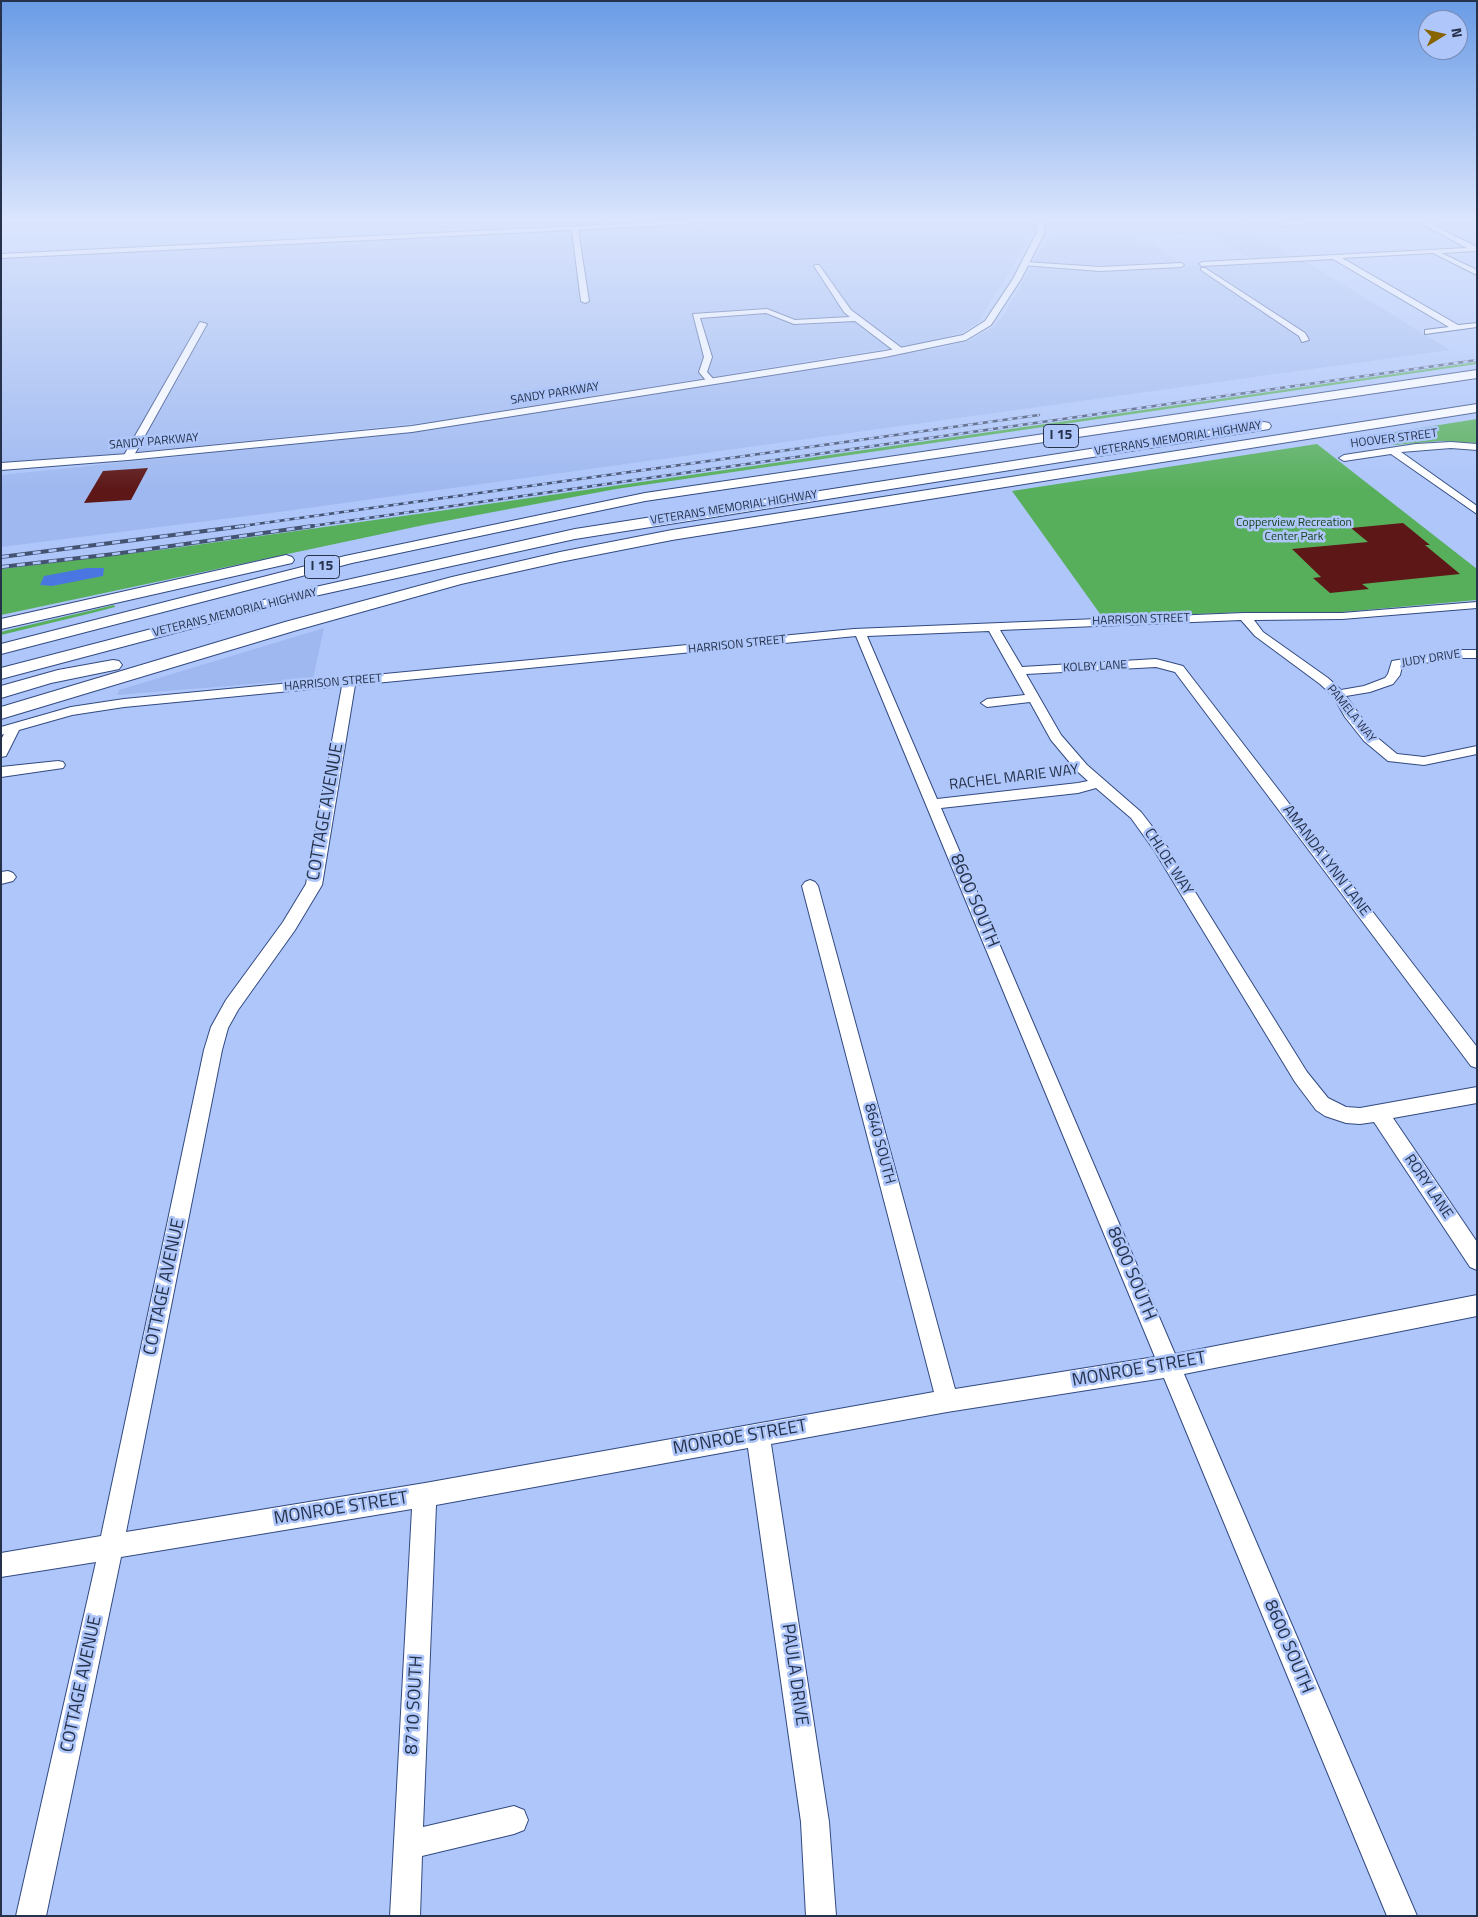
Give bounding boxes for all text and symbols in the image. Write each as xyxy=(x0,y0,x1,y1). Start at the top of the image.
north arrow xyxy=(1418,10,1468,60)
text: N xyxy=(1446,26,1468,39)
street label: SANDY PARKWAY xyxy=(510,380,600,408)
street label: VETERANS MEMORIAL HIGHWAY xyxy=(1093,419,1263,459)
road number: I 15 xyxy=(1044,424,1078,448)
street label: HOOVER STREET xyxy=(1350,427,1438,451)
street label: SANDY PARKWAY xyxy=(109,431,199,453)
street label: VETERANS MEMORIAL HIGHWAY xyxy=(649,488,819,528)
park label: Copperview Recreation Center Park xyxy=(1236,516,1352,544)
road number: I 15 xyxy=(304,556,340,578)
street label: VETERANS MEMORIAL HIGHWAY xyxy=(151,586,319,640)
street label: HARRISON STREET xyxy=(1092,611,1190,629)
street label: HARRISON STREET xyxy=(688,633,786,657)
street label: JUDY DRIVE xyxy=(1401,647,1461,671)
street label: KOLBY LANE xyxy=(1063,658,1127,676)
street label: HARRISON STREET xyxy=(284,672,382,694)
street label: PAMELA WAY xyxy=(1324,682,1378,746)
street label: COTTAGE AVENUE xyxy=(303,742,349,882)
street label: RACHEL MARIE WAY xyxy=(948,761,1080,795)
street label: AMANDA LYNN LANE xyxy=(1278,802,1374,920)
street label: CHLOE WAY xyxy=(1140,825,1196,899)
street label: 8600 SOUTH xyxy=(945,851,1003,951)
street label: 8640 SOUTH xyxy=(860,1102,898,1186)
street label: RORY LANE xyxy=(1400,1151,1456,1223)
street label: COTTAGE AVENUE xyxy=(140,1217,190,1357)
street label: 8600 SOUTH xyxy=(1102,1224,1160,1324)
street label: MONROE STREET xyxy=(1070,1348,1208,1392)
street label: MONROE STREET xyxy=(671,1416,809,1460)
street label: MONROE STREET xyxy=(272,1488,410,1530)
street label: 8600 SOUTH xyxy=(1259,1597,1317,1697)
street label: COTTAGE AVENUE xyxy=(57,1614,107,1754)
street label: PAULA DRIVE xyxy=(776,1622,812,1728)
street label: 8710 SOUTH xyxy=(402,1655,428,1755)

